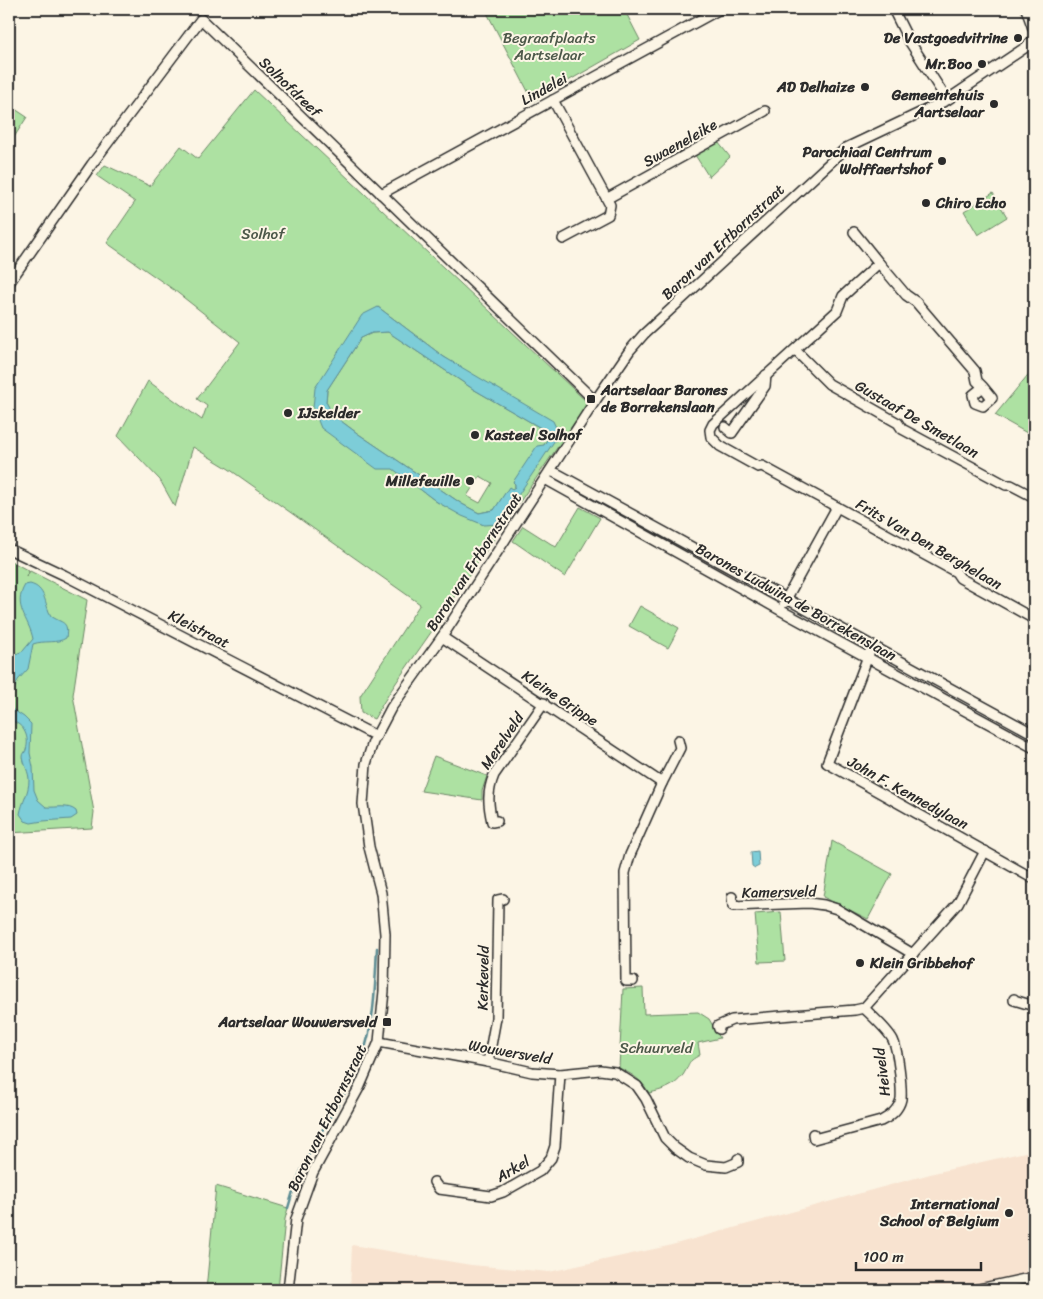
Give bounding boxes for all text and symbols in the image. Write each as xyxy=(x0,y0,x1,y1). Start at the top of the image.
park label: Begraafplaats Aartselaar xyxy=(503,25,595,68)
place label: De Vastgoedvitrine xyxy=(884,25,1008,51)
marker: De Vastgoedvitrine xyxy=(1012,32,1024,44)
street label: Solhofdreef xyxy=(253,50,328,125)
place label: Mr.Boo xyxy=(924,51,972,77)
marker: Mr.Boo xyxy=(976,58,988,70)
street label: Lindelei xyxy=(516,65,573,113)
place label: AD Delhaize xyxy=(776,74,855,100)
marker: AD Delhaize xyxy=(859,81,871,93)
place label: Gemeentehuis Aartselaar xyxy=(891,82,986,125)
marker: Gemeentehuis Aartselaar xyxy=(988,98,1000,110)
street label: Swaeneleike xyxy=(638,112,722,174)
place label: Parochiaal Centrum Wolffaertshof xyxy=(802,139,933,182)
marker: Parochiaal Centrum Wolffaertshof xyxy=(936,155,948,167)
street label: Baron van Ertbornstraat xyxy=(655,177,791,306)
place label: Chiro Echo xyxy=(935,190,1007,216)
marker: Chiro Echo xyxy=(920,197,932,209)
park label: Solhof xyxy=(241,221,286,247)
street label: Gustaaf De Smetlaan xyxy=(850,373,984,465)
place label: Aartselaar Barones de Borrekenslaan xyxy=(600,377,729,420)
marker: Aartselaar Barones de Borrekenslaan xyxy=(585,393,597,405)
place label: IJskelder xyxy=(297,400,361,426)
marker: IJskelder xyxy=(282,407,294,419)
place label: Kasteel Solhof xyxy=(484,422,583,448)
marker: Kasteel Solhof xyxy=(469,429,481,441)
place label: Millefeuille xyxy=(385,468,461,494)
marker: Millefeuille xyxy=(464,475,476,487)
street label: Baron van Ertbornstraat xyxy=(419,487,529,637)
street label: Frits Van Den Berghelaan xyxy=(851,491,1007,597)
street label: Barones Ludwina de Borrekenslaan xyxy=(691,536,901,668)
street label: Kleistraat xyxy=(164,602,235,656)
street label: Kleine Grippe xyxy=(516,663,604,733)
street label: Merelveld xyxy=(473,706,531,775)
street label: John F. Kennedylaan xyxy=(842,748,973,837)
street label: Kamersveld xyxy=(741,878,818,906)
street label: Kerkeveld xyxy=(469,944,497,1011)
place label: Klein Gribbehof xyxy=(869,950,975,976)
marker: Klein Gribbehof xyxy=(854,957,866,969)
place label: Aartselaar Wouwersveld xyxy=(217,1009,378,1035)
marker: Aartselaar Wouwersveld xyxy=(381,1016,393,1028)
street label: Wouwersveld xyxy=(466,1032,555,1072)
park label: Schuurveld xyxy=(619,1035,694,1061)
street label: Baron van Ertbornstraat xyxy=(280,1039,374,1196)
street label: Heiveld xyxy=(866,1045,898,1098)
street label: Arkel xyxy=(490,1148,536,1190)
place label: International School of Belgium xyxy=(879,1191,1000,1234)
marker: International School of Belgium xyxy=(1003,1207,1015,1219)
scale bar xyxy=(856,1239,980,1271)
text: 100 m xyxy=(863,1244,904,1270)

